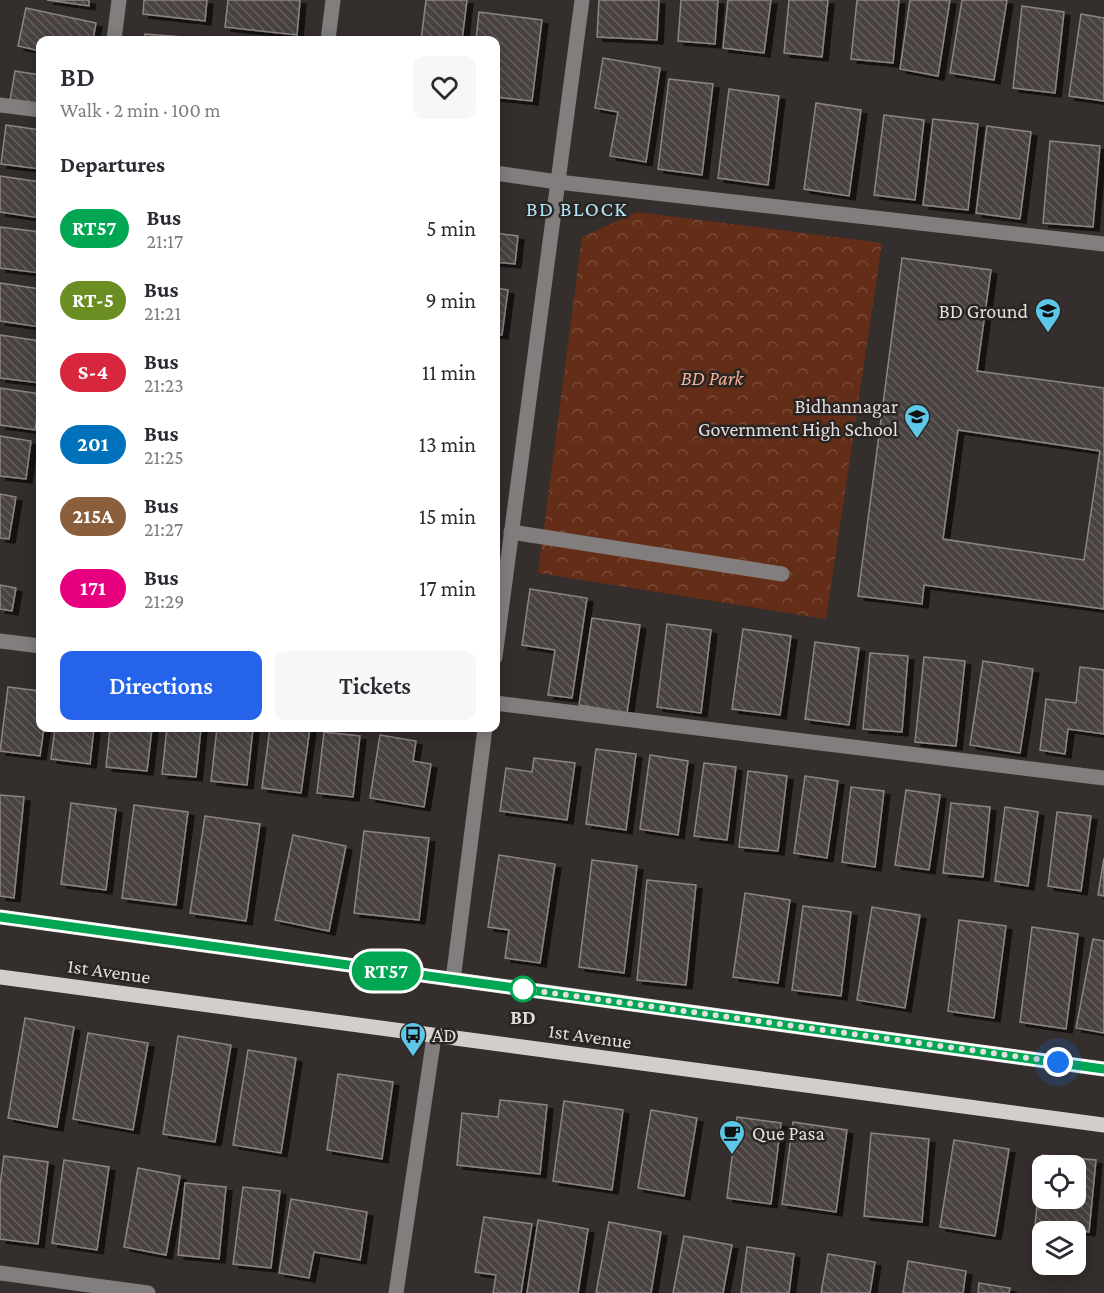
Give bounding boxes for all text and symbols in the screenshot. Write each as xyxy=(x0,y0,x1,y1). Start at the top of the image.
button: heart xyxy=(413,56,476,119)
text: BD xyxy=(60,61,95,92)
text: Walk · 2 min · 100 m xyxy=(60,99,221,121)
text: Departures xyxy=(60,152,165,177)
district label: BD BLOCK xyxy=(526,197,628,221)
text: Bus xyxy=(147,205,181,230)
text: RT57 xyxy=(72,216,117,240)
text: 5 min xyxy=(426,216,476,241)
text: 21:17 xyxy=(147,230,183,252)
text: Bus xyxy=(144,277,178,302)
text: RT-5 xyxy=(72,288,114,312)
text: 9 min xyxy=(425,288,476,313)
school or university icon: BD Ground xyxy=(1033,296,1063,334)
place label: BD Ground xyxy=(939,300,1028,322)
text: 21:21 xyxy=(144,302,181,324)
text: Bus xyxy=(144,349,178,374)
text: S-4 xyxy=(78,360,108,384)
text: 11 min xyxy=(422,360,476,385)
park label: BD Park xyxy=(681,367,745,389)
text: 21:23 xyxy=(144,374,184,396)
place label: Bidhannagar Government High School xyxy=(698,395,898,441)
school or university icon: Bidhannagar Government High School xyxy=(902,402,932,440)
text: Bus xyxy=(144,421,178,446)
text: 201 xyxy=(77,432,109,456)
text: 13 min xyxy=(419,432,476,457)
text: 21:25 xyxy=(144,446,184,468)
text: Bus xyxy=(144,493,178,518)
text: 215A xyxy=(72,504,114,528)
text: 15 min xyxy=(419,504,476,529)
text: 21:27 xyxy=(144,518,183,540)
text: Bus xyxy=(144,565,178,590)
text: 171 xyxy=(80,576,106,600)
text: 17 min xyxy=(419,576,476,601)
text: 21:29 xyxy=(144,590,184,612)
button: Directions xyxy=(60,651,262,720)
button: Tickets xyxy=(274,651,476,720)
line badge: RT57 xyxy=(344,952,428,990)
street label: 1st Avenue xyxy=(66,954,152,988)
text: RT57 xyxy=(364,959,408,983)
marker: BD xyxy=(510,976,536,1002)
place label: BD xyxy=(510,1006,536,1028)
street label: 1st Avenue xyxy=(547,1019,633,1053)
bus stop icon: AD xyxy=(398,1020,428,1058)
place label: AD xyxy=(432,1024,457,1046)
your location xyxy=(1043,1047,1073,1077)
cafe icon: Que Pasa xyxy=(717,1118,747,1156)
place label: Que Pasa xyxy=(752,1122,825,1144)
map controls xyxy=(1032,1155,1086,1275)
button: locate xyxy=(1032,1155,1086,1209)
button: layers xyxy=(1032,1221,1086,1275)

